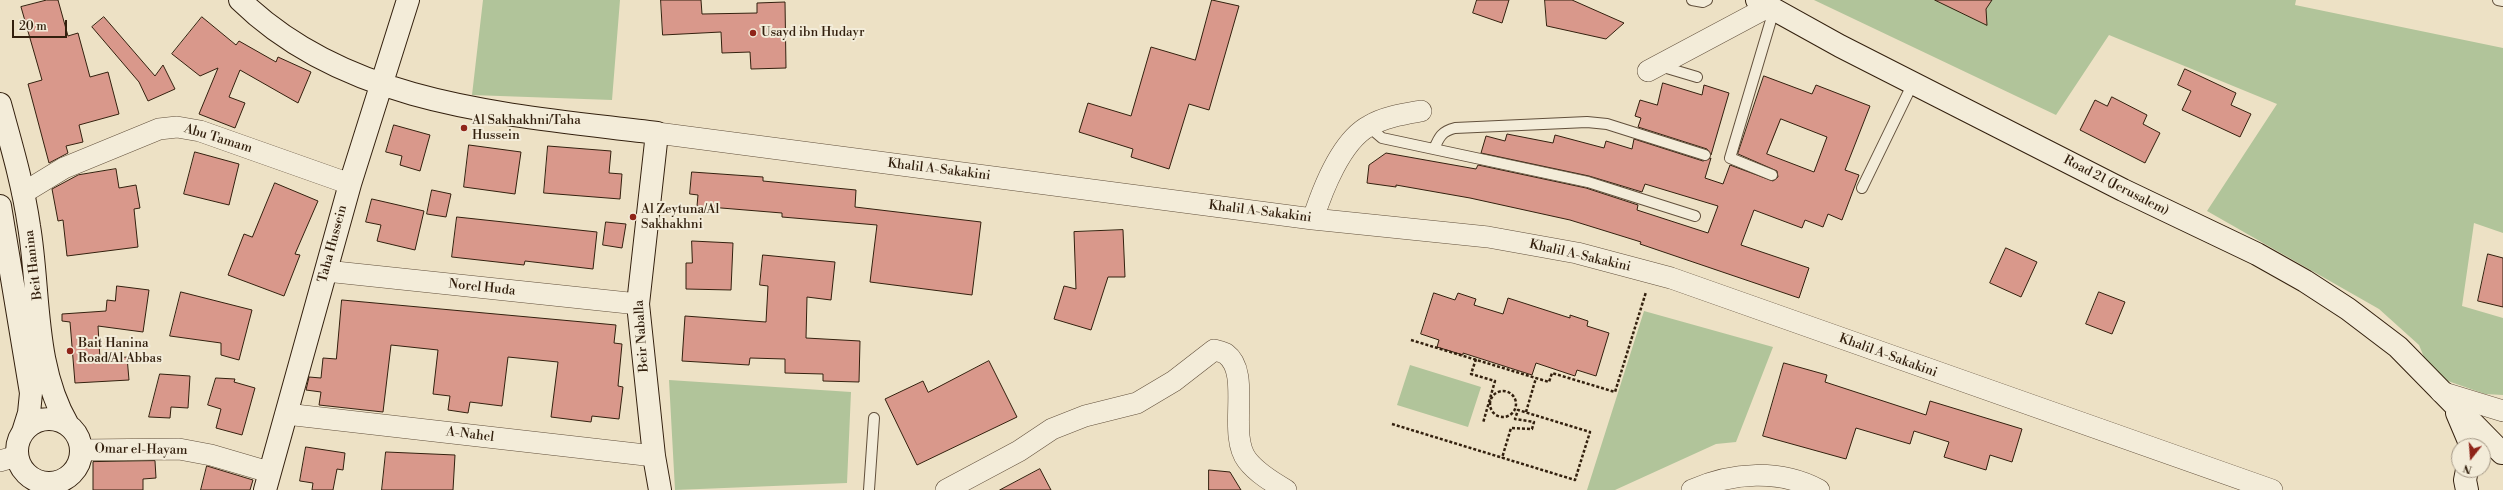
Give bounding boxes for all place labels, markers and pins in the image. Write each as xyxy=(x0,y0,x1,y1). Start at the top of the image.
place label: Usayd ibn Hudayr xyxy=(761,25,865,41)
marker: Usayd ibn Hudayr xyxy=(748,28,758,38)
place label: Al Sakhakhni/Taha Hussein xyxy=(472,113,581,144)
marker: Al Sakhakhni/Taha Hussein xyxy=(459,123,469,133)
place label: Al Zeytuna/Al Sakhakhni xyxy=(641,202,719,233)
marker: Al Zeytuna/Al Sakhakhni xyxy=(628,212,638,222)
place label: Bait Hanina Road/Al Abbas xyxy=(78,336,162,367)
marker: Bait Hanina Road/Al Abbas xyxy=(65,346,75,356)

